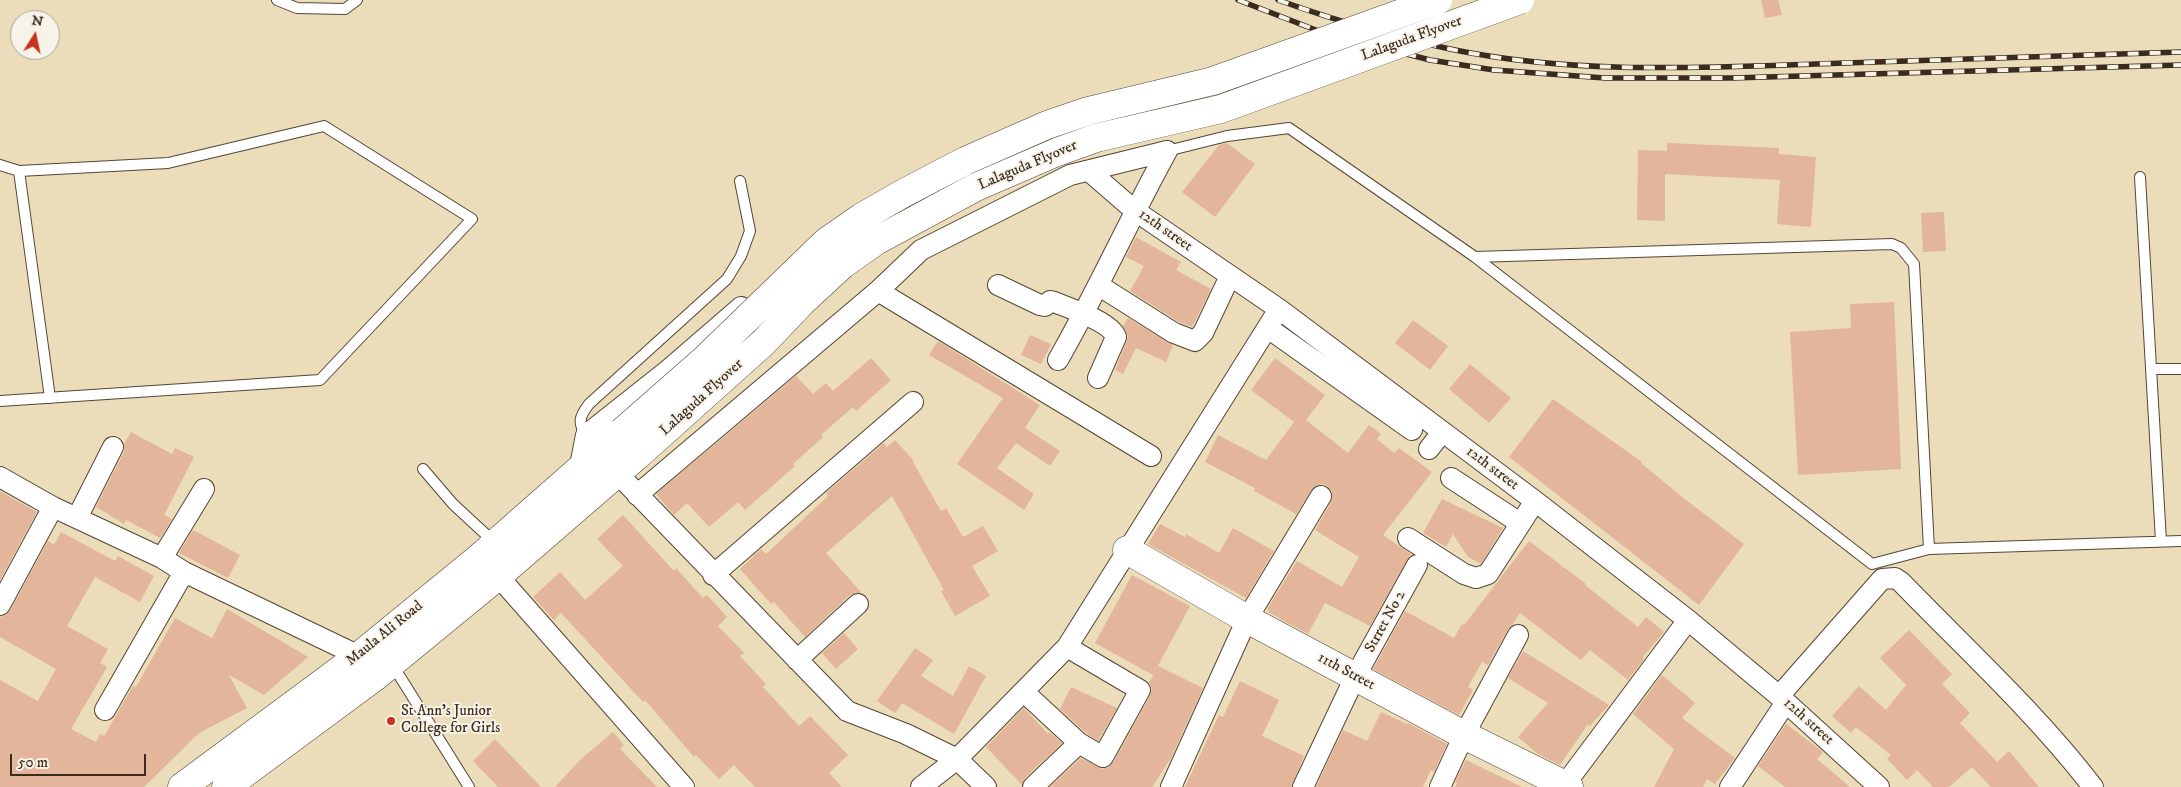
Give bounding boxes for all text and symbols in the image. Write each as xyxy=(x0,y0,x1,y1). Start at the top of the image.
north arrow xyxy=(10,10,60,60)
text: N xyxy=(30,11,45,31)
street label: Lalaguda Flyover xyxy=(1359,12,1465,66)
street label: Lalaguda Flyover xyxy=(976,137,1080,195)
street label: 12th street xyxy=(1135,206,1195,256)
street label: Lalaguda Flyover xyxy=(657,356,747,440)
street label: 12th street xyxy=(1462,443,1522,495)
street label: Strret No 2 xyxy=(1362,588,1410,656)
street label: Maula Ali Road xyxy=(343,598,427,670)
street label: 11th Street xyxy=(1314,649,1378,695)
street label: 12th street xyxy=(1779,695,1837,749)
place label: St Ann's Junior College for Girls xyxy=(401,703,500,738)
marker: St Ann's Junior College for Girls xyxy=(385,715,397,727)
scale bar xyxy=(12,744,149,776)
text: 50 m xyxy=(18,753,48,772)

